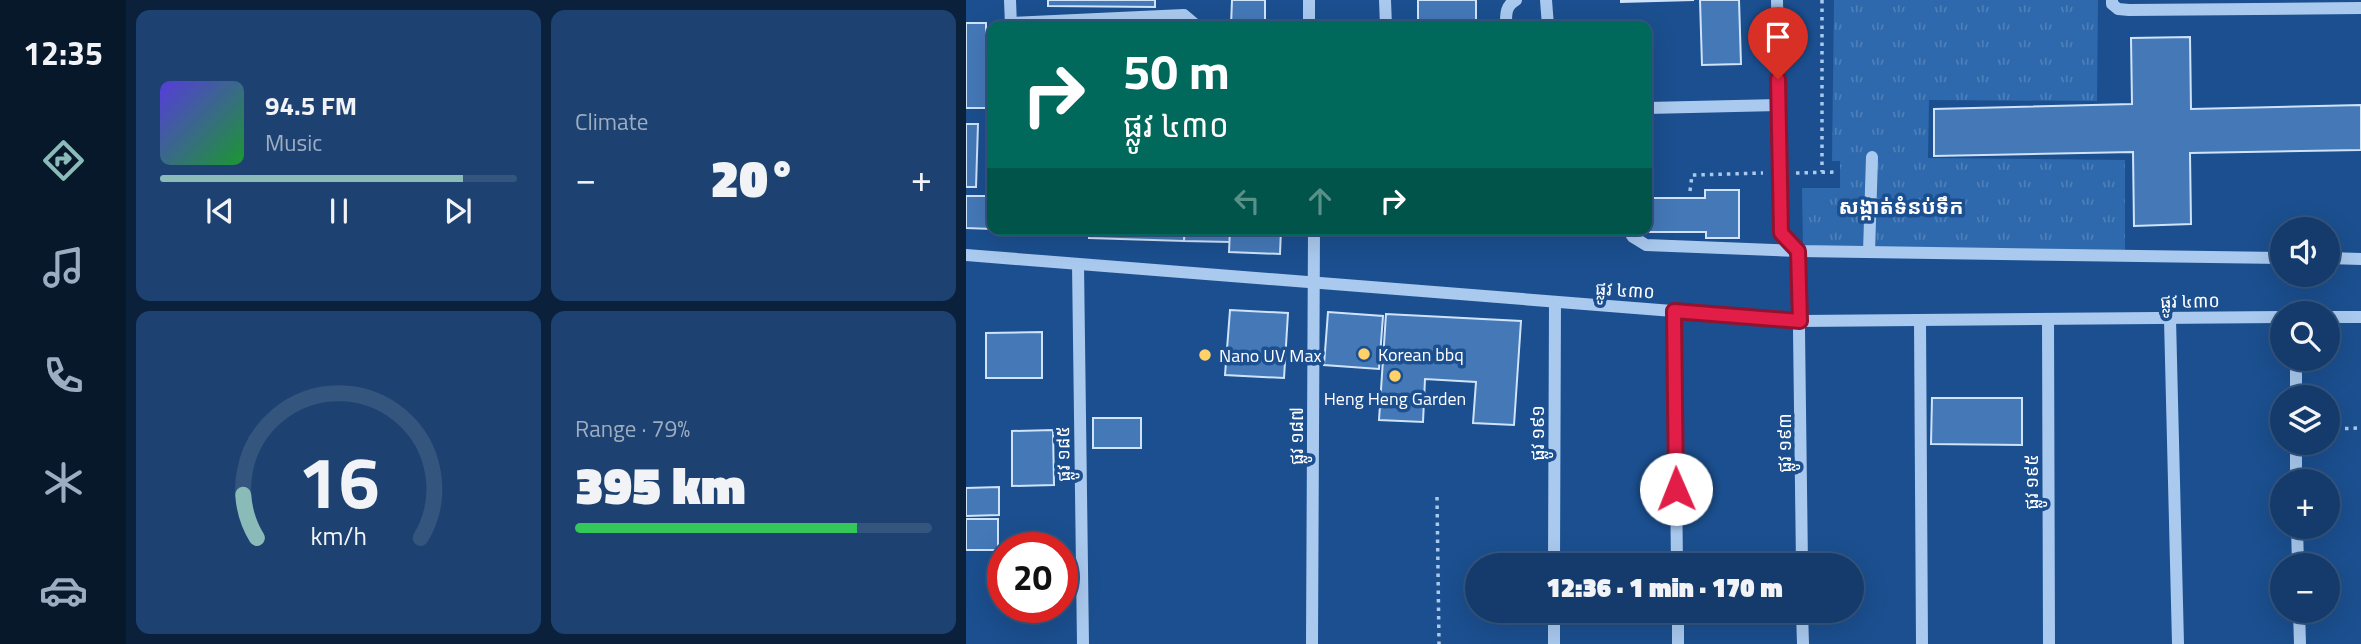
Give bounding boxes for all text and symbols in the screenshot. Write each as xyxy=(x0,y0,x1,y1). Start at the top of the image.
pin xyxy=(1748,7,1808,79)
icon: arrive xyxy=(1759,18,1797,56)
text: 12:35 xyxy=(23,29,103,77)
text: 50 m xyxy=(1123,33,1230,108)
icon: right xyxy=(1008,49,1099,140)
text: 94.5 FM xyxy=(265,86,357,125)
text: ផ្លូវ ៤៣០ xyxy=(1123,101,1229,149)
text: Climate xyxy=(575,104,648,139)
text: Music xyxy=(265,125,322,160)
icon: directions xyxy=(39,136,88,185)
text: 20° xyxy=(711,138,796,217)
text: − xyxy=(575,149,596,207)
text: + xyxy=(911,149,932,207)
icon: left xyxy=(1228,182,1266,220)
icon: ahead xyxy=(1301,182,1339,220)
icon: right xyxy=(1374,182,1412,220)
district label: សង្កាត់ទំនប់ទឹក xyxy=(1838,190,1964,222)
icon: previous xyxy=(201,192,239,230)
icon: pause xyxy=(320,192,358,230)
icon: next xyxy=(439,192,477,230)
map controls xyxy=(2270,217,2340,623)
button: sound xyxy=(2270,217,2340,287)
icon: music xyxy=(39,243,88,292)
street label: ផ្លូវ ៤៣០ xyxy=(1594,274,1656,309)
street label: ផ្លូវ ៤៣០ xyxy=(2160,287,2220,318)
button: search xyxy=(2270,301,2340,371)
place label: Korean bbq xyxy=(1378,341,1464,368)
place label: Nano UV Max xyxy=(1219,342,1322,369)
marker: Korean bbq xyxy=(1356,346,1372,362)
marker: Nano UV Max xyxy=(1197,347,1213,363)
icon: phone xyxy=(39,351,88,400)
marker: Heng Heng Garden xyxy=(1387,368,1403,384)
place label: Heng Heng Garden xyxy=(1324,385,1466,412)
button: layers xyxy=(2270,385,2340,455)
street label: ផ្លូវ ១៩១ xyxy=(1524,405,1554,461)
street label: ផ្លូវ ១៨៧ xyxy=(1283,407,1313,465)
text: Range · 79% xyxy=(575,411,690,446)
street label: ផ្លូវ ១៩៣ xyxy=(1771,413,1801,473)
street label: ផ្លូវ ១៨៥ xyxy=(1049,426,1080,482)
text: 16 xyxy=(298,427,379,537)
text: 395 km xyxy=(575,445,746,524)
position arrow xyxy=(1639,452,1713,526)
street label: ផ្លូវ ១៩៥ xyxy=(2018,454,2048,510)
icon: climate xyxy=(39,458,88,507)
button: + xyxy=(2270,469,2340,539)
text: km/h xyxy=(310,517,367,555)
speed limit sign: 20 xyxy=(987,532,1078,623)
button: − xyxy=(2270,553,2340,623)
icon: car xyxy=(39,566,88,615)
text: 12:36 · 1 min · 170 m xyxy=(1546,568,1783,607)

